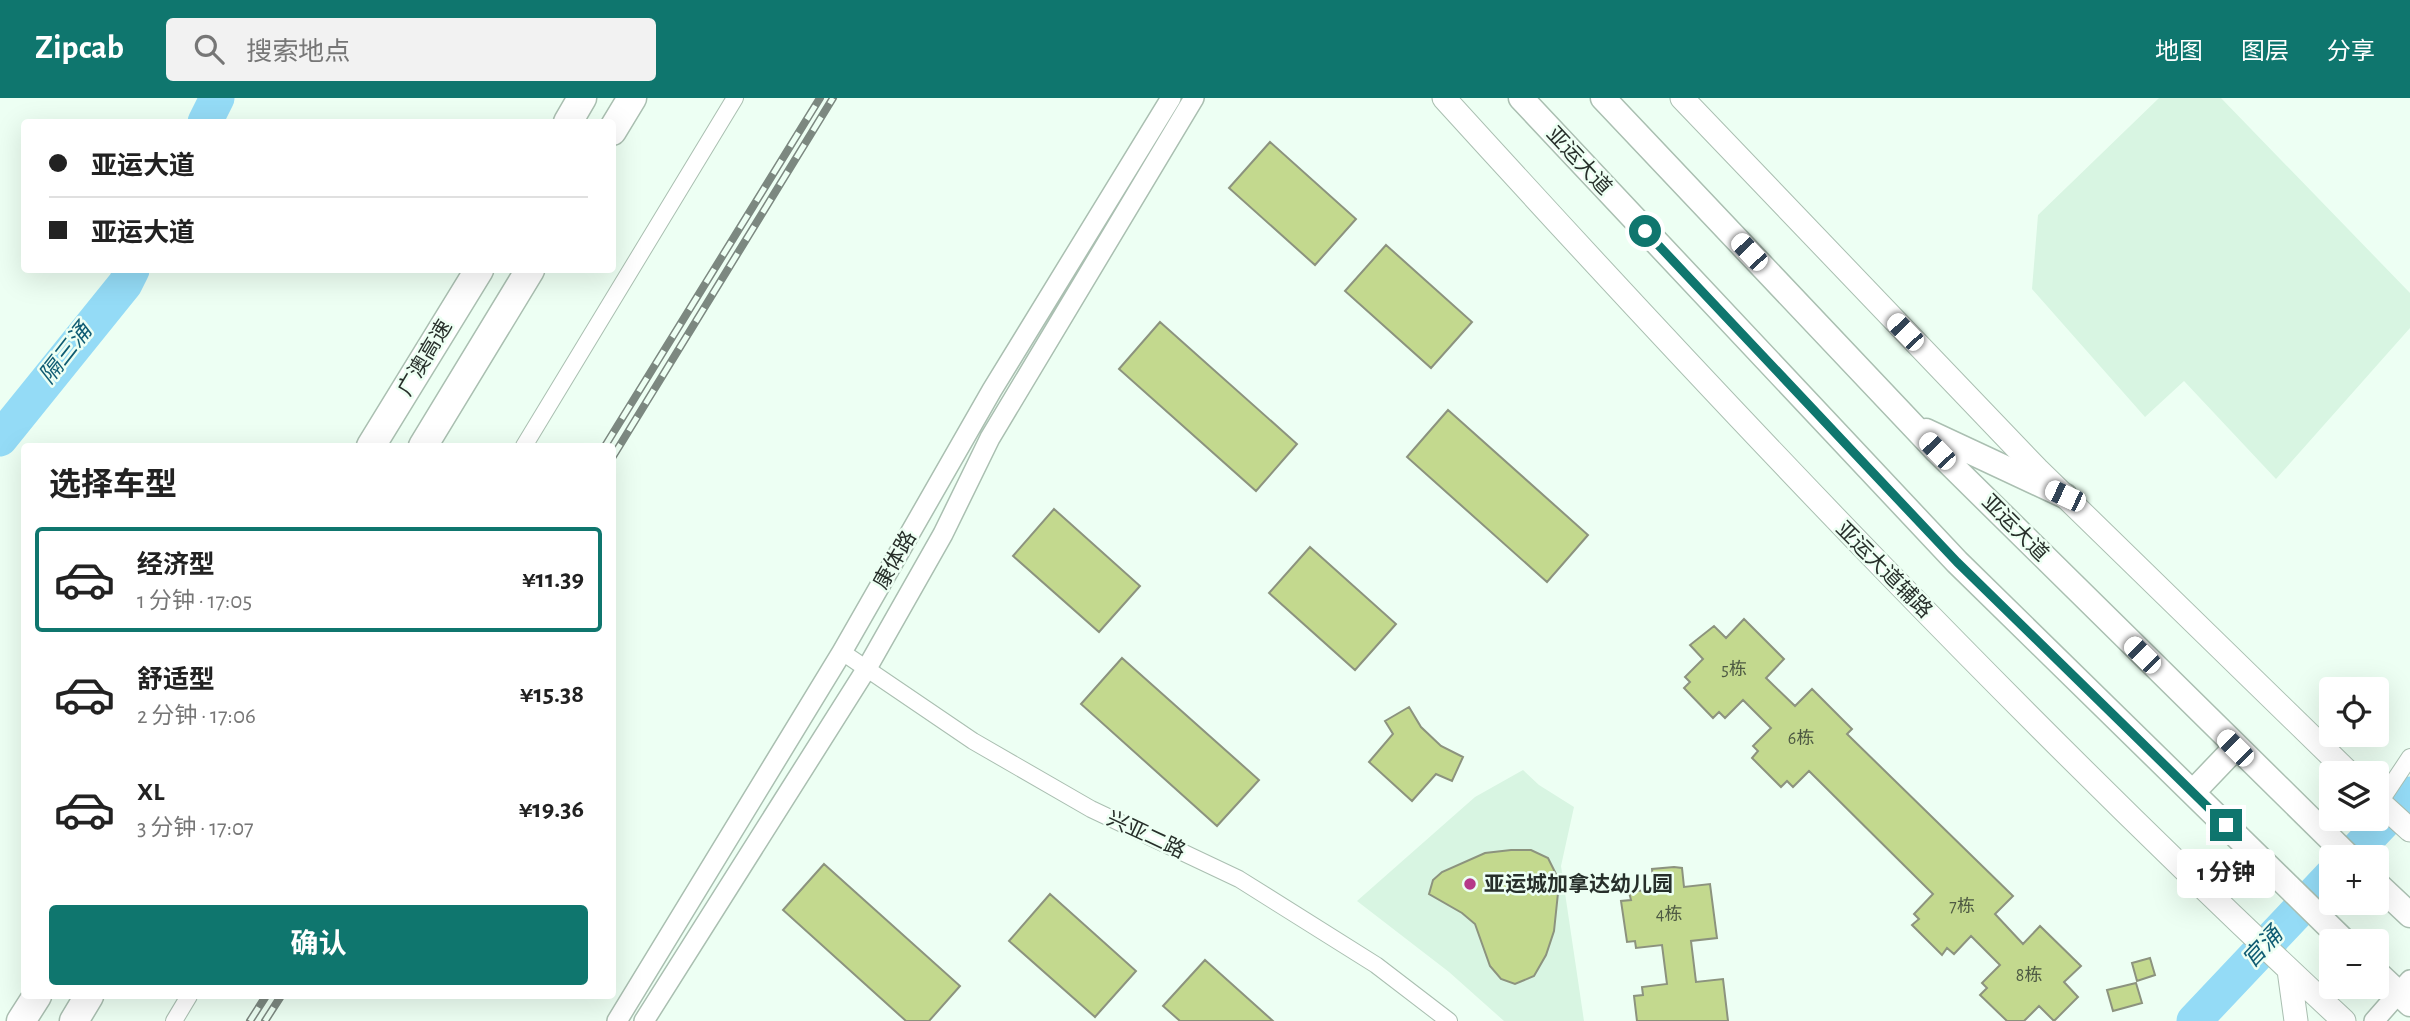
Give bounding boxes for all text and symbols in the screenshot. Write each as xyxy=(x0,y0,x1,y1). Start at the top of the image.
search box xyxy=(166,18,656,81)
icon: search xyxy=(190,30,228,68)
text: Zipcab xyxy=(35,32,124,65)
text: 搜索地点 xyxy=(246,39,350,65)
text: 地图 xyxy=(2155,40,2203,64)
text: 图层 xyxy=(2241,40,2289,64)
text: 分享 xyxy=(2327,40,2375,64)
street label: 亚运大道 xyxy=(1543,122,1616,199)
text: 亚运大道 xyxy=(91,153,195,179)
route start xyxy=(1629,215,1661,247)
text: 亚运大道 xyxy=(91,220,195,246)
car xyxy=(1727,229,1772,275)
car xyxy=(1883,310,1928,354)
water label: 隔三涌 xyxy=(34,316,98,388)
street label: 广澳高速 xyxy=(394,316,456,399)
car xyxy=(1915,429,1960,473)
text: 选择车型 xyxy=(49,469,177,501)
car xyxy=(2042,478,2089,514)
street label: 亚运大道 xyxy=(1978,490,2053,565)
street label: 亚运大道辅路 xyxy=(1832,517,1937,622)
street label: 康体路 xyxy=(869,527,920,593)
icon: car xyxy=(53,548,116,611)
text: 经济型 xyxy=(137,552,215,578)
text: ¥11.39 xyxy=(522,566,584,592)
text: 1 分钟 · 17:05 xyxy=(137,590,252,613)
car xyxy=(2120,633,2165,677)
house number: 5栋 xyxy=(1721,659,1747,679)
icon: car xyxy=(53,663,116,726)
text: 舒适型 xyxy=(137,667,215,693)
map controls xyxy=(2319,677,2389,999)
button: locate xyxy=(2319,677,2389,747)
text: ¥15.38 xyxy=(520,681,584,707)
text: 2 分钟 · 17:06 xyxy=(137,705,256,728)
car xyxy=(2213,726,2258,770)
house number: 6栋 xyxy=(1788,728,1814,748)
button: layers xyxy=(2319,761,2389,831)
icon: car xyxy=(53,778,116,841)
text: XL xyxy=(137,779,164,805)
text: ¥19.36 xyxy=(519,796,584,822)
street label: 兴亚二路 xyxy=(1103,807,1189,862)
route end xyxy=(2210,809,2242,841)
text: 3 分钟 · 17:07 xyxy=(137,817,254,840)
button: + xyxy=(2319,845,2389,915)
callout: 1 分钟 xyxy=(2177,850,2275,898)
text: 1 分钟 xyxy=(2197,862,2255,885)
place label: 亚运城加拿达幼儿园 xyxy=(1484,872,1673,895)
marker: 亚运城加拿达幼儿园 xyxy=(1462,876,1478,892)
house number: 7栋 xyxy=(1949,896,1975,916)
house number: 4栋 xyxy=(1656,904,1682,924)
button: 确认 xyxy=(49,905,588,985)
water label: 官涌 xyxy=(2237,920,2289,973)
button: − xyxy=(2319,929,2389,999)
house number: 8栋 xyxy=(2016,965,2042,985)

